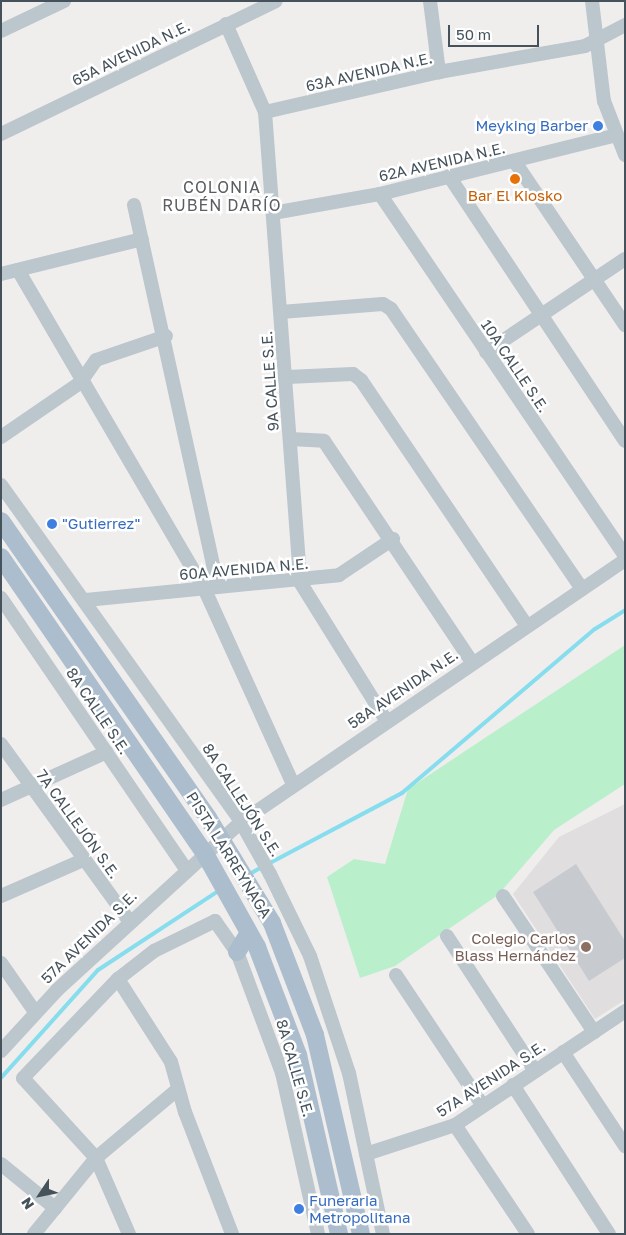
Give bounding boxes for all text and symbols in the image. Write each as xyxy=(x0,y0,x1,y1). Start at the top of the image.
scale bar xyxy=(451,15,542,47)
street label: 65A AVENIDA N.E. xyxy=(69,17,193,89)
text: 50 m xyxy=(456,25,491,43)
street label: 63A AVENIDA N.E. xyxy=(304,49,434,95)
place label: Meyking Barber xyxy=(475,117,588,135)
marker: Meyking Barber xyxy=(592,120,604,132)
street label: 62A AVENIDA N.E. xyxy=(377,139,507,185)
marker: Bar El Kiosko xyxy=(509,173,521,185)
district label: COLONIA RUBÉN DARÍO xyxy=(161,177,283,215)
place label: Bar El Kiosko xyxy=(468,187,562,205)
street label: 10A CALLE S.E. xyxy=(477,316,553,416)
street label: 9A CALLE S.E. xyxy=(258,330,282,432)
place label: "Gutierrez" xyxy=(62,515,140,533)
marker: "Gutierrez" xyxy=(46,518,58,530)
street label: 60A AVENIDA N.E. xyxy=(179,554,309,584)
street label: 58A AVENIDA N.E. xyxy=(344,645,462,733)
street label: 8A CALLE S.E. xyxy=(62,664,134,758)
street label: 8A CALLEJÓN S.E. xyxy=(199,740,285,860)
street label: 7A CALLEJÓN S.E. xyxy=(32,766,124,882)
street label: PISTA LARREYNAGA xyxy=(183,788,275,922)
street label: 57A AVENIDA S.E. xyxy=(37,887,141,987)
place label: Colegio Carlos Blass Hernández xyxy=(455,929,576,964)
marker: Colegio Carlos Blass Hernández xyxy=(580,941,592,953)
street label: 8A CALLE S.E. xyxy=(272,1017,318,1119)
street label: 57A AVENIDA S.E. xyxy=(433,1037,549,1121)
north arrow xyxy=(15,1170,65,1220)
place label: Funeraria Metropolitana xyxy=(309,1191,411,1226)
text: N xyxy=(17,1195,37,1213)
marker: Funeraria Metropolitana xyxy=(293,1203,305,1215)

